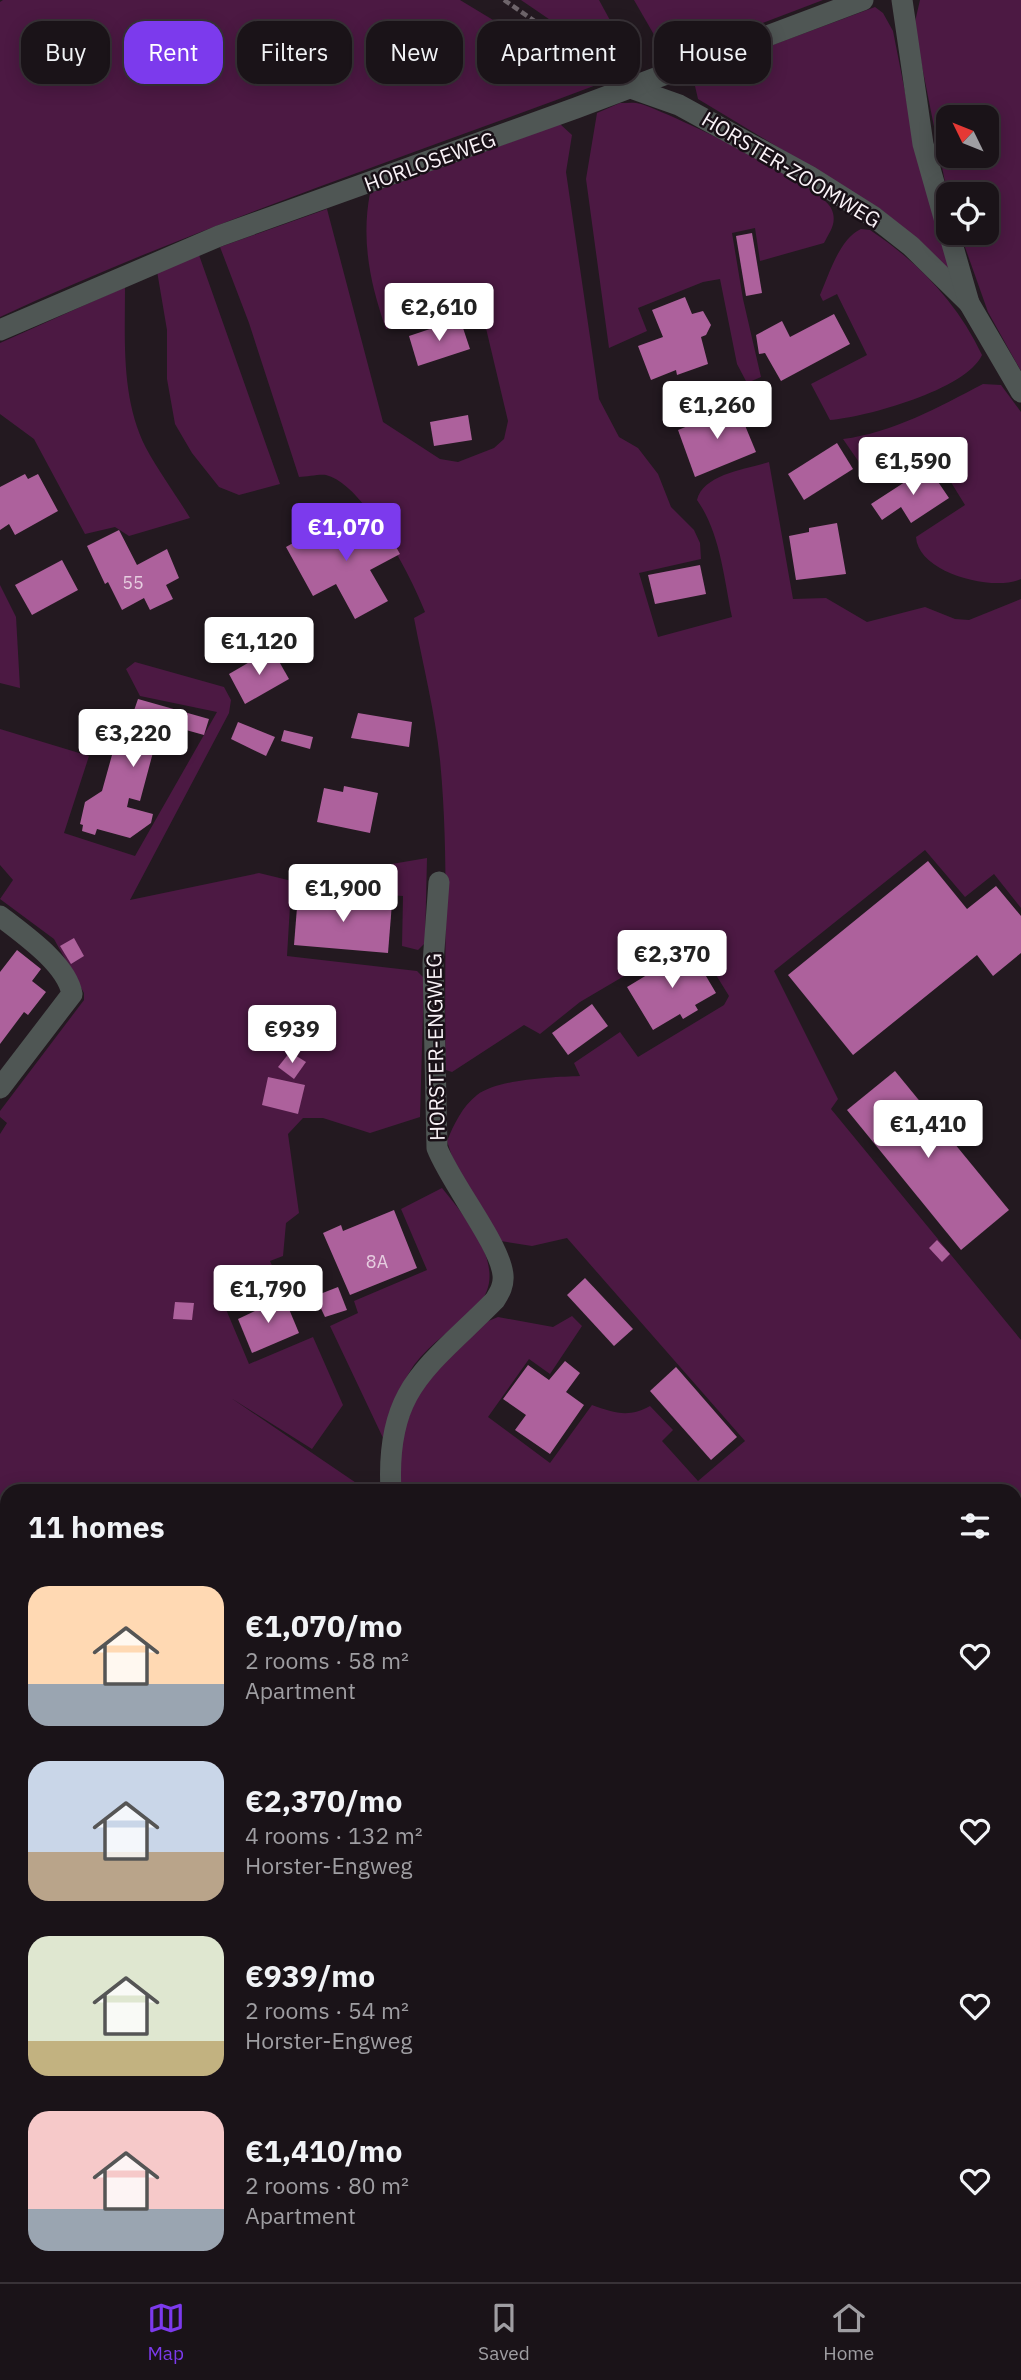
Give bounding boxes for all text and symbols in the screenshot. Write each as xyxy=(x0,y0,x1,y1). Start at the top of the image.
chip: Buy xyxy=(21,21,110,84)
chip: Rent xyxy=(124,21,223,84)
chip: Filters xyxy=(237,21,352,84)
chip: New xyxy=(366,21,463,84)
chip: Apartment xyxy=(477,21,640,84)
chip: House xyxy=(654,21,771,84)
street label: HORSTER-ZOOMWEG xyxy=(697,105,886,234)
north arrow xyxy=(936,105,999,168)
map controls xyxy=(936,105,999,245)
street label: HORLOSEWEG xyxy=(360,124,499,198)
button: locate xyxy=(936,182,999,245)
pin: €2,610 xyxy=(382,284,496,343)
text: €2,610 xyxy=(401,291,477,321)
pin: €1,260 xyxy=(660,382,774,441)
text: €1,260 xyxy=(679,389,755,419)
pin: €1,590 xyxy=(856,438,970,497)
text: €1,590 xyxy=(875,445,951,475)
pin: €1,070 xyxy=(289,504,403,563)
text: €1,070 xyxy=(308,511,384,541)
house number: 55 xyxy=(122,571,144,594)
pin: €1,120 xyxy=(202,618,316,677)
text: €1,120 xyxy=(221,625,297,655)
pin: €3,220 xyxy=(76,710,190,769)
text: €3,220 xyxy=(95,717,171,747)
pin: €1,900 xyxy=(286,864,400,924)
text: €1,900 xyxy=(305,872,381,902)
pin: €2,370 xyxy=(615,930,729,990)
text: €2,370 xyxy=(634,938,710,968)
street label: HORSTER-ENGWEG xyxy=(419,953,451,1141)
pin: €939 xyxy=(251,1006,333,1065)
text: €939 xyxy=(264,1013,320,1043)
pin: €1,410 xyxy=(871,1100,985,1160)
text: €1,410 xyxy=(890,1108,966,1138)
house number: 8A xyxy=(366,1250,389,1273)
pin: €1,790 xyxy=(211,1266,325,1325)
text: €1,790 xyxy=(230,1273,306,1303)
text: 11 homes xyxy=(28,1507,165,1546)
icon: filters xyxy=(956,1507,994,1545)
text: €1,070/mo xyxy=(245,1606,402,1645)
icon: home xyxy=(84,1614,168,1698)
icon: heart xyxy=(956,1637,994,1675)
text: 2 rooms · 58 m² xyxy=(245,1645,409,1675)
text: Apartment xyxy=(245,1675,356,1705)
text: €2,370/mo xyxy=(245,1781,402,1820)
icon: home xyxy=(84,1789,168,1873)
icon: heart xyxy=(956,1812,994,1850)
text: 4 rooms · 132 m² xyxy=(245,1820,423,1850)
text: Horster-Engweg xyxy=(245,1850,412,1880)
text: €939/mo xyxy=(245,1956,375,1995)
icon: home xyxy=(84,1964,168,2048)
icon: heart xyxy=(956,1987,994,2025)
text: 2 rooms · 54 m² xyxy=(245,1995,409,2025)
text: Horster-Engweg xyxy=(245,2025,412,2055)
text: €1,410/mo xyxy=(245,2131,402,2170)
icon: home xyxy=(84,2139,168,2223)
icon: heart xyxy=(956,2162,994,2200)
text: 2 rooms · 80 m² xyxy=(245,2170,409,2200)
text: Apartment xyxy=(245,2200,356,2230)
tab: Map xyxy=(147,2299,185,2365)
tab: Saved xyxy=(478,2299,530,2365)
tab: Home xyxy=(823,2299,874,2365)

